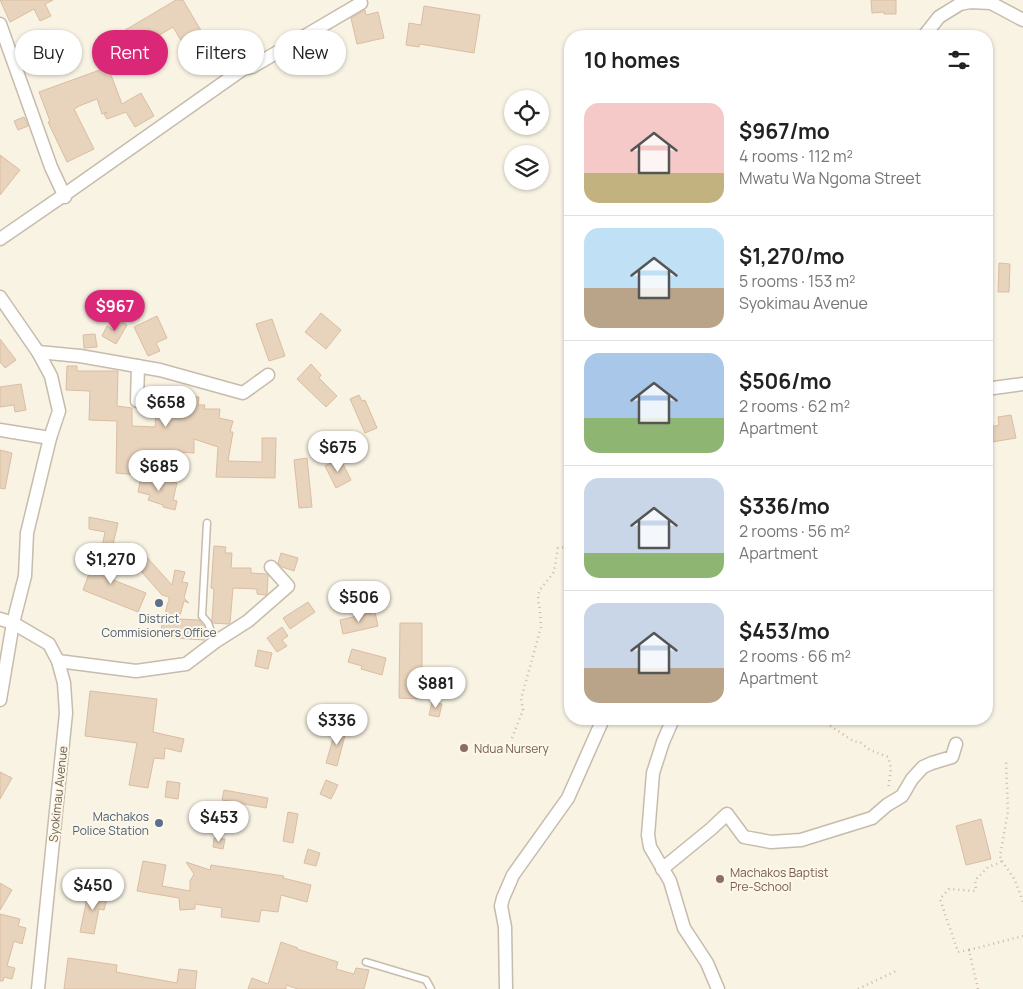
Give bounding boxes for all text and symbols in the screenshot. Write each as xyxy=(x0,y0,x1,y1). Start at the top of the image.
chip: Buy xyxy=(15,30,82,75)
chip: Rent xyxy=(92,30,168,75)
chip: Filters xyxy=(178,30,264,75)
chip: New xyxy=(274,30,346,75)
text: 10 homes xyxy=(584,46,680,74)
icon: filters xyxy=(945,46,973,74)
map controls xyxy=(504,90,549,190)
button: locate xyxy=(504,90,549,135)
text: $967/mo xyxy=(739,117,830,145)
icon: home xyxy=(624,123,684,183)
button: layers xyxy=(504,145,549,190)
text: 4 rooms · 112 m² xyxy=(739,145,853,167)
text: Mwatu Wa Ngoma Street xyxy=(739,167,921,189)
text: $1,270/mo xyxy=(739,242,845,270)
icon: home xyxy=(624,248,684,308)
text: 5 rooms · 153 m² xyxy=(739,270,855,292)
pin: $967 xyxy=(85,290,145,332)
text: Syokimau Avenue xyxy=(739,292,868,314)
text: $967 xyxy=(96,295,134,317)
text: $506/mo xyxy=(739,367,832,395)
icon: home xyxy=(624,373,684,433)
pin: $658 xyxy=(136,386,196,428)
text: $658 xyxy=(146,391,186,413)
text: 2 rooms · 62 m² xyxy=(739,395,850,417)
text: Apartment xyxy=(739,417,818,439)
pin: $675 xyxy=(308,430,368,473)
text: $675 xyxy=(319,436,357,458)
pin: $685 xyxy=(129,450,189,492)
text: $685 xyxy=(139,455,179,477)
text: $336/mo xyxy=(739,492,830,520)
icon: home xyxy=(624,498,684,558)
text: 2 rooms · 56 m² xyxy=(739,520,850,542)
pin: $1,270 xyxy=(70,542,152,585)
text: Apartment xyxy=(739,542,818,564)
text: $1,270 xyxy=(86,548,136,570)
pin: $506 xyxy=(329,580,389,623)
text: $506 xyxy=(339,586,379,608)
marker: District Commisioners Office xyxy=(153,597,165,609)
place label: District Commisioners Office xyxy=(101,610,217,641)
text: $453/mo xyxy=(739,617,830,645)
icon: home xyxy=(624,623,684,683)
text: 2 rooms · 66 m² xyxy=(739,645,851,667)
pin: $881 xyxy=(406,666,466,709)
text: Apartment xyxy=(739,667,818,689)
text: $881 xyxy=(418,672,454,694)
pin: $336 xyxy=(307,704,367,746)
text: $336 xyxy=(318,709,356,731)
place label: Ndua Nursery xyxy=(474,740,550,757)
marker: Ndua Nursery xyxy=(458,742,470,754)
street label: Syokimau Avenue xyxy=(44,745,72,843)
pin: $453 xyxy=(189,800,249,843)
text: $453 xyxy=(200,806,238,828)
place label: Machakos Police Station xyxy=(73,808,149,839)
marker: Machakos Police Station xyxy=(153,817,165,829)
place label: Machakos Baptist Pre-School xyxy=(730,864,829,895)
pin: $450 xyxy=(63,868,123,911)
marker: Machakos Baptist Pre-School xyxy=(714,873,726,885)
text: $450 xyxy=(73,874,113,896)

